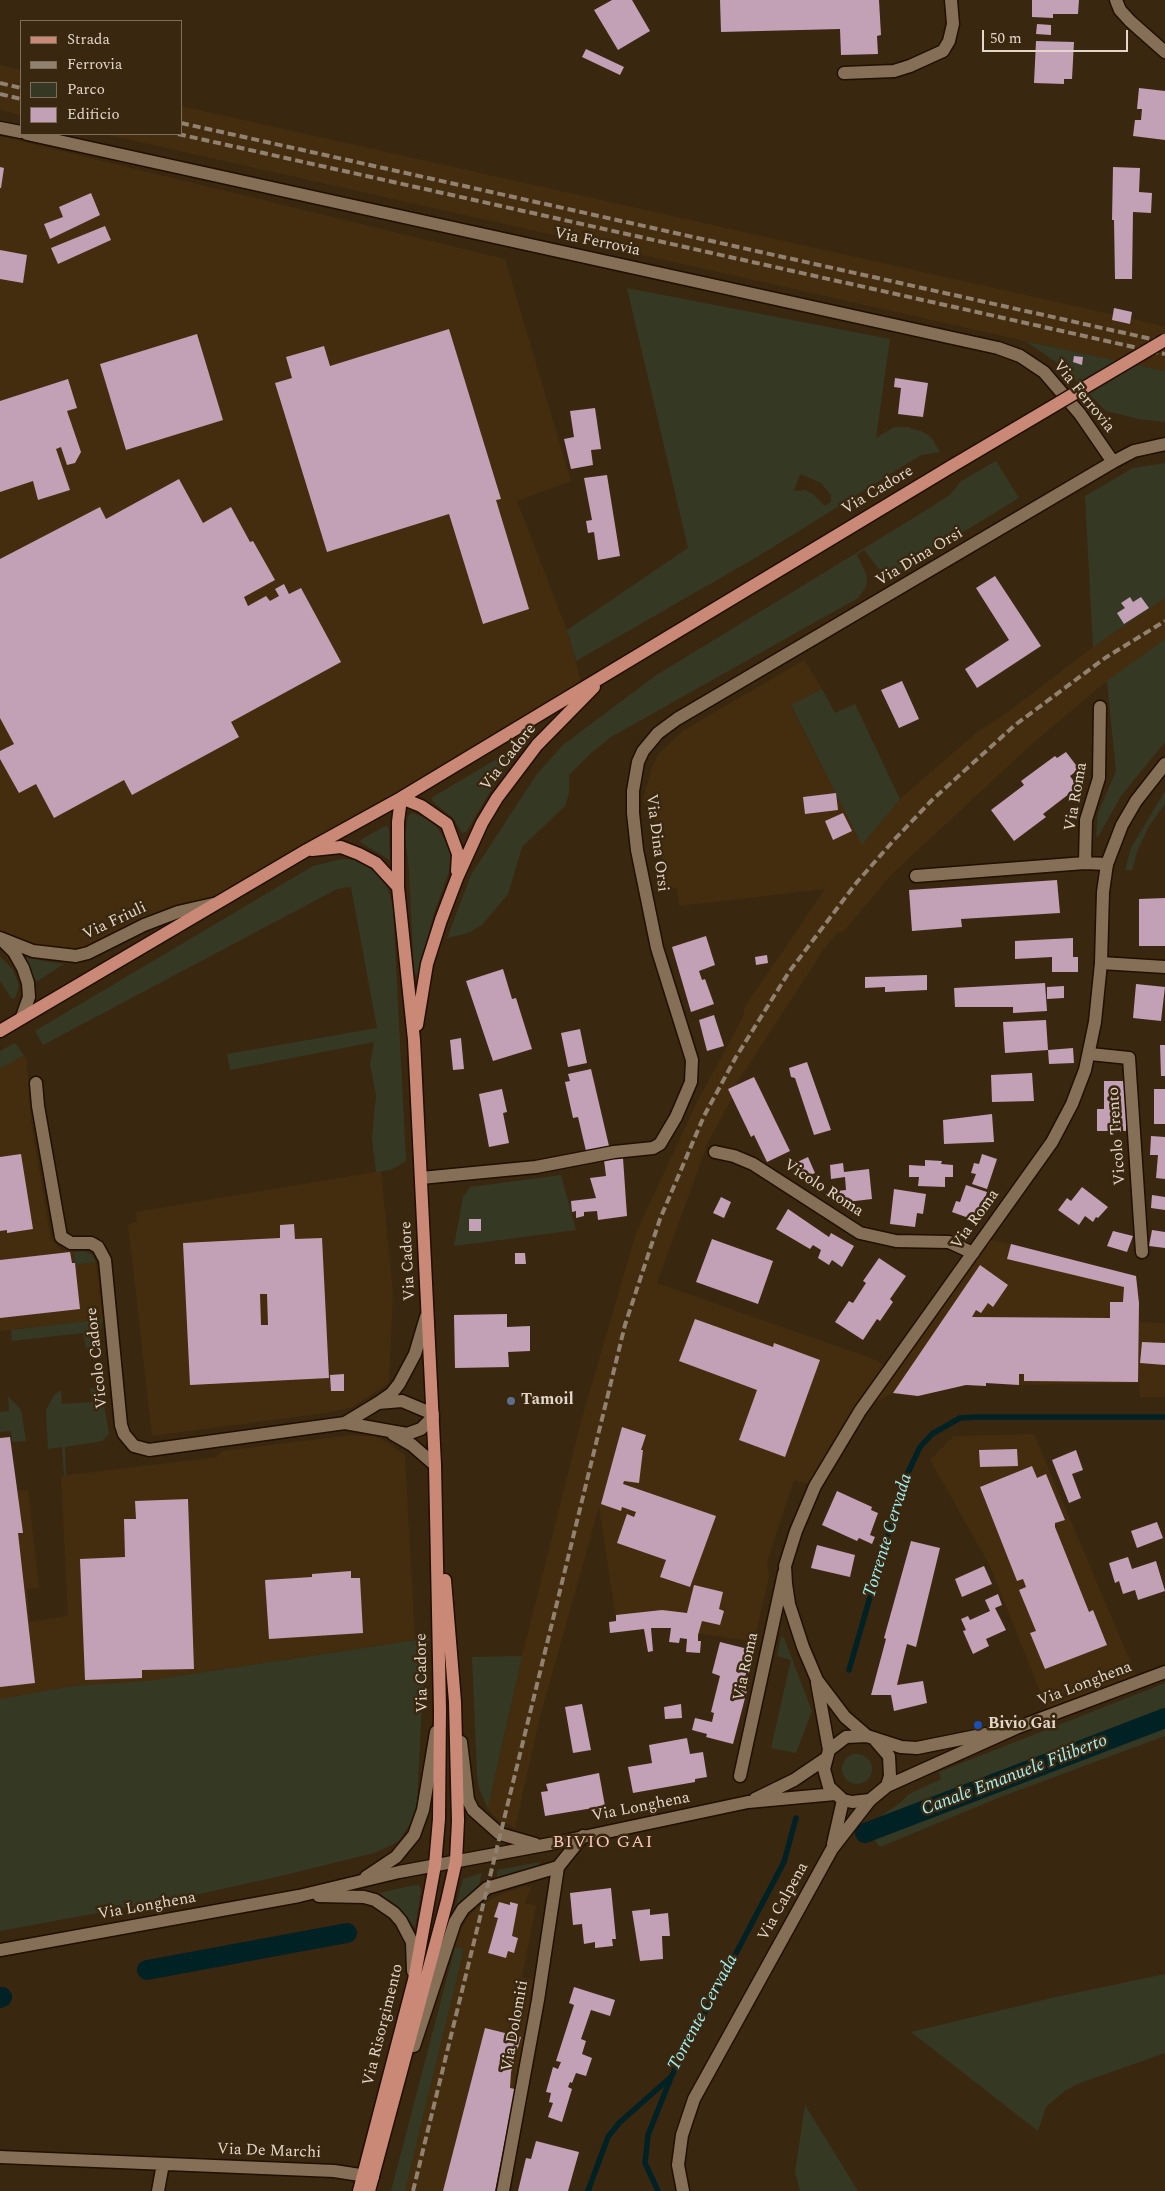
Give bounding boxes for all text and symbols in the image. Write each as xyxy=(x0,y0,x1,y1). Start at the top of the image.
legend xyxy=(20,20,182,135)
scale bar xyxy=(985,20,1131,52)
text: 50 m xyxy=(990,27,1022,50)
text: Strada xyxy=(67,28,110,51)
text: Ferrovia xyxy=(67,53,122,76)
text: Parco xyxy=(67,78,105,101)
text: Edificio xyxy=(67,103,120,126)
street label: Via Ferrovia xyxy=(552,225,642,261)
street label: Via Ferrovia xyxy=(1048,357,1118,437)
street label: Via Cadore xyxy=(839,462,917,520)
street label: Via Dina Orsi xyxy=(873,524,967,592)
street label: Via Cadore xyxy=(477,721,541,795)
street label: Via Roma xyxy=(1062,761,1092,833)
street label: Via Dina Orsi xyxy=(640,793,672,893)
street label: Via Friuli xyxy=(80,899,150,945)
street label: Vicolo Trento xyxy=(1105,1086,1131,1186)
street label: Vicolo Roma xyxy=(780,1156,866,1222)
street label: Via Roma xyxy=(948,1186,1004,1254)
street label: Via Cadore xyxy=(397,1221,421,1301)
street label: Vicolo Cadore xyxy=(83,1306,113,1410)
place label: Tamoil xyxy=(521,1391,574,1411)
marker: Tamoil xyxy=(505,1395,517,1407)
water label: Torrente Cervada xyxy=(860,1471,918,1601)
street label: Via Roma xyxy=(730,1631,764,1703)
street label: Via Cadore xyxy=(413,1633,433,1713)
street label: Via Longhena xyxy=(1035,1658,1135,1712)
place label: Bivio Gai xyxy=(988,1715,1056,1735)
marker: Bivio Gai xyxy=(972,1719,984,1731)
water label: Canale Emanuele Filiberto xyxy=(919,1731,1111,1821)
street label: Via Longhena xyxy=(590,1789,692,1827)
district label: BIVIO GAI xyxy=(551,1832,655,1854)
street label: Via Calpena xyxy=(755,1859,813,1945)
street label: Via Longhena xyxy=(96,1889,198,1925)
water label: Torrente Cervada xyxy=(664,1951,744,2075)
street label: Via Risorgimento xyxy=(360,1962,408,2088)
street label: Via Dolomiti xyxy=(499,1979,533,2073)
street label: Via De Marchi xyxy=(217,2141,321,2163)

